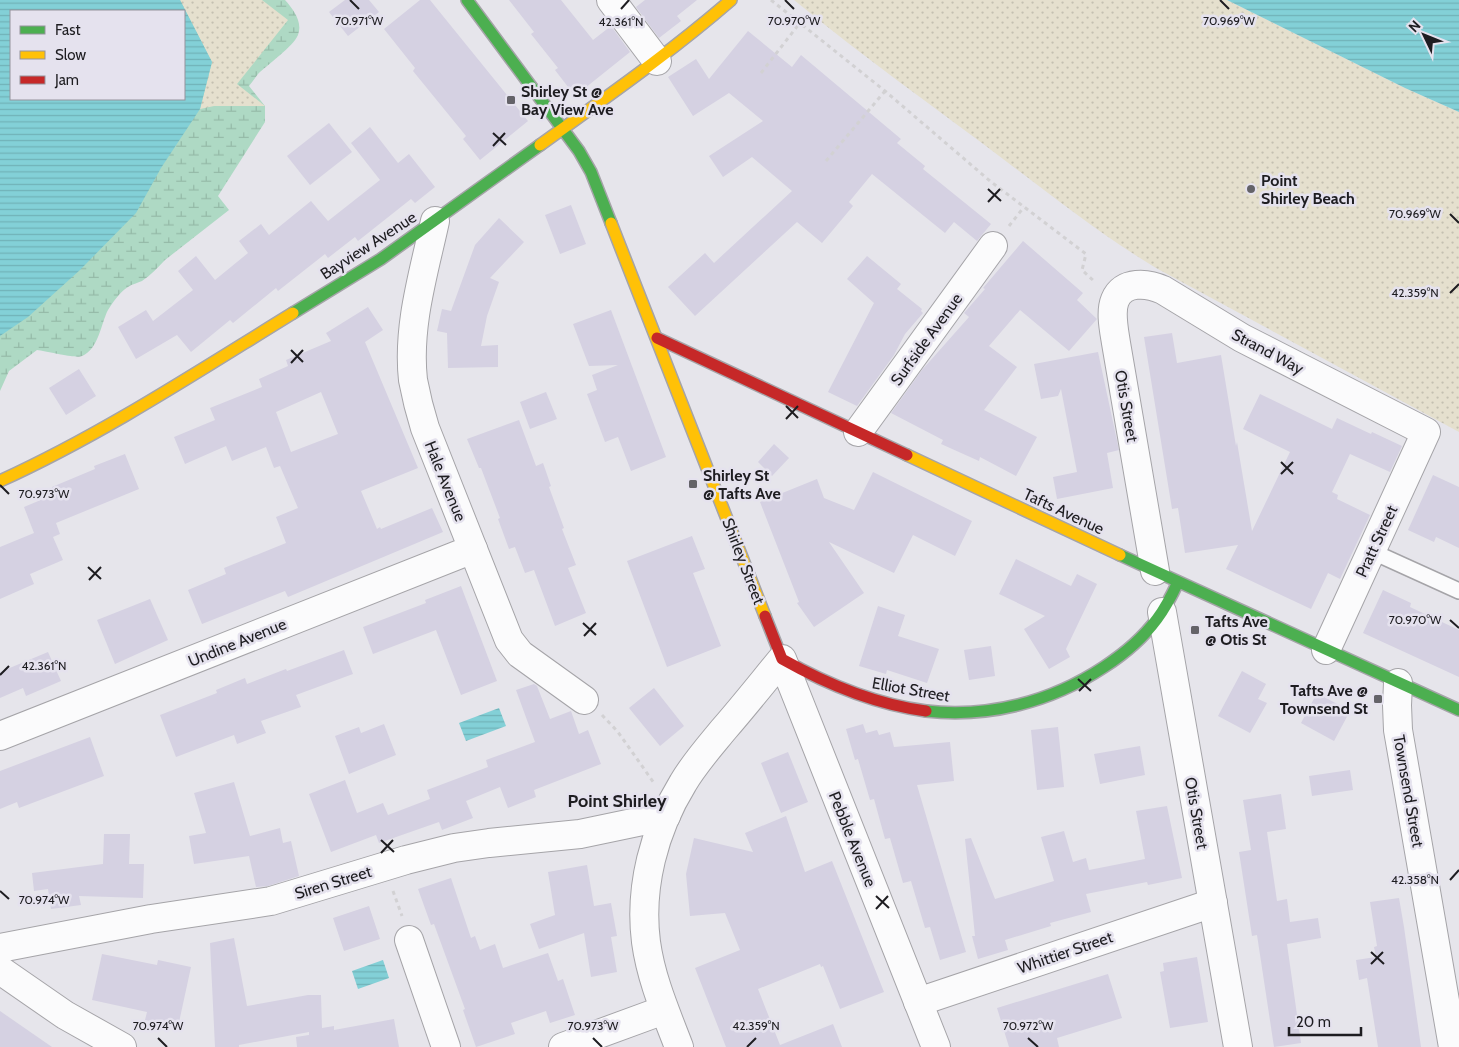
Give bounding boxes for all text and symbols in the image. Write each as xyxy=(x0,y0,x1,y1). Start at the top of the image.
legend xyxy=(10,10,185,100)
north arrow xyxy=(1399,10,1449,60)
text: 70.971°W xyxy=(335,13,384,28)
text: 70.970°W xyxy=(768,13,821,28)
text: 70.969°W xyxy=(1203,13,1256,28)
text: 42.361°N xyxy=(599,14,643,29)
text: N xyxy=(1405,16,1424,36)
text: Fast xyxy=(55,21,80,39)
text: Slow xyxy=(55,46,86,64)
text: Jam xyxy=(54,71,79,89)
place label: Shirley St @ Bay View Ave xyxy=(521,82,613,119)
marker: Shirley St @ Bay View Ave xyxy=(505,94,517,106)
place label: Point Shirley Beach xyxy=(1261,171,1355,208)
marker: Point Shirley Beach xyxy=(1245,183,1257,195)
text: 70.969°W xyxy=(1389,206,1442,221)
street label: Bayview Avenue xyxy=(317,207,420,283)
text: 42.359°N xyxy=(1391,285,1439,300)
street label: Surfside Avenue xyxy=(887,289,966,389)
street label: Strand Way xyxy=(1229,325,1307,378)
street label: Otis Street xyxy=(1111,369,1142,444)
street label: Hale Avenue xyxy=(421,438,470,524)
place label: Shirley St @ Tafts Ave xyxy=(703,466,781,503)
marker: Shirley St @ Tafts Ave xyxy=(687,478,699,490)
street label: Tafts Avenue xyxy=(1020,484,1107,538)
text: 70.973°W xyxy=(19,486,70,501)
street label: Pratt Street xyxy=(1352,502,1402,580)
street label: Shirley Street xyxy=(718,515,769,608)
place label: Tafts Ave @ Otis St xyxy=(1205,612,1268,649)
text: 70.970°W xyxy=(1389,612,1442,627)
street label: Undine Avenue xyxy=(185,614,289,671)
marker: Tafts Ave @ Otis St xyxy=(1189,624,1201,636)
text: 42.361°N xyxy=(22,658,66,673)
street label: Elliot Street xyxy=(871,673,952,706)
place label: Tafts Ave @ Townsend St xyxy=(1280,681,1368,718)
marker: Tafts Ave @ Townsend St xyxy=(1372,693,1384,705)
street label: Townsend Street xyxy=(1389,733,1428,849)
street label: Otis Street xyxy=(1181,776,1212,851)
street label: Pebble Avenue xyxy=(825,789,880,890)
district label: Point Shirley xyxy=(567,790,667,812)
street label: Siren Street xyxy=(292,862,374,903)
text: 42.358°N xyxy=(1391,872,1439,887)
text: 70.974°W xyxy=(19,892,70,907)
street label: Whittier Street xyxy=(1015,927,1116,978)
scale bar xyxy=(1289,1004,1362,1036)
text: 20 m xyxy=(1296,1013,1331,1031)
text: 70.974°W xyxy=(133,1018,184,1033)
text: 70.973°W xyxy=(568,1018,619,1033)
text: 42.359°N xyxy=(732,1018,780,1033)
text: 70.972°W xyxy=(1003,1018,1054,1033)

